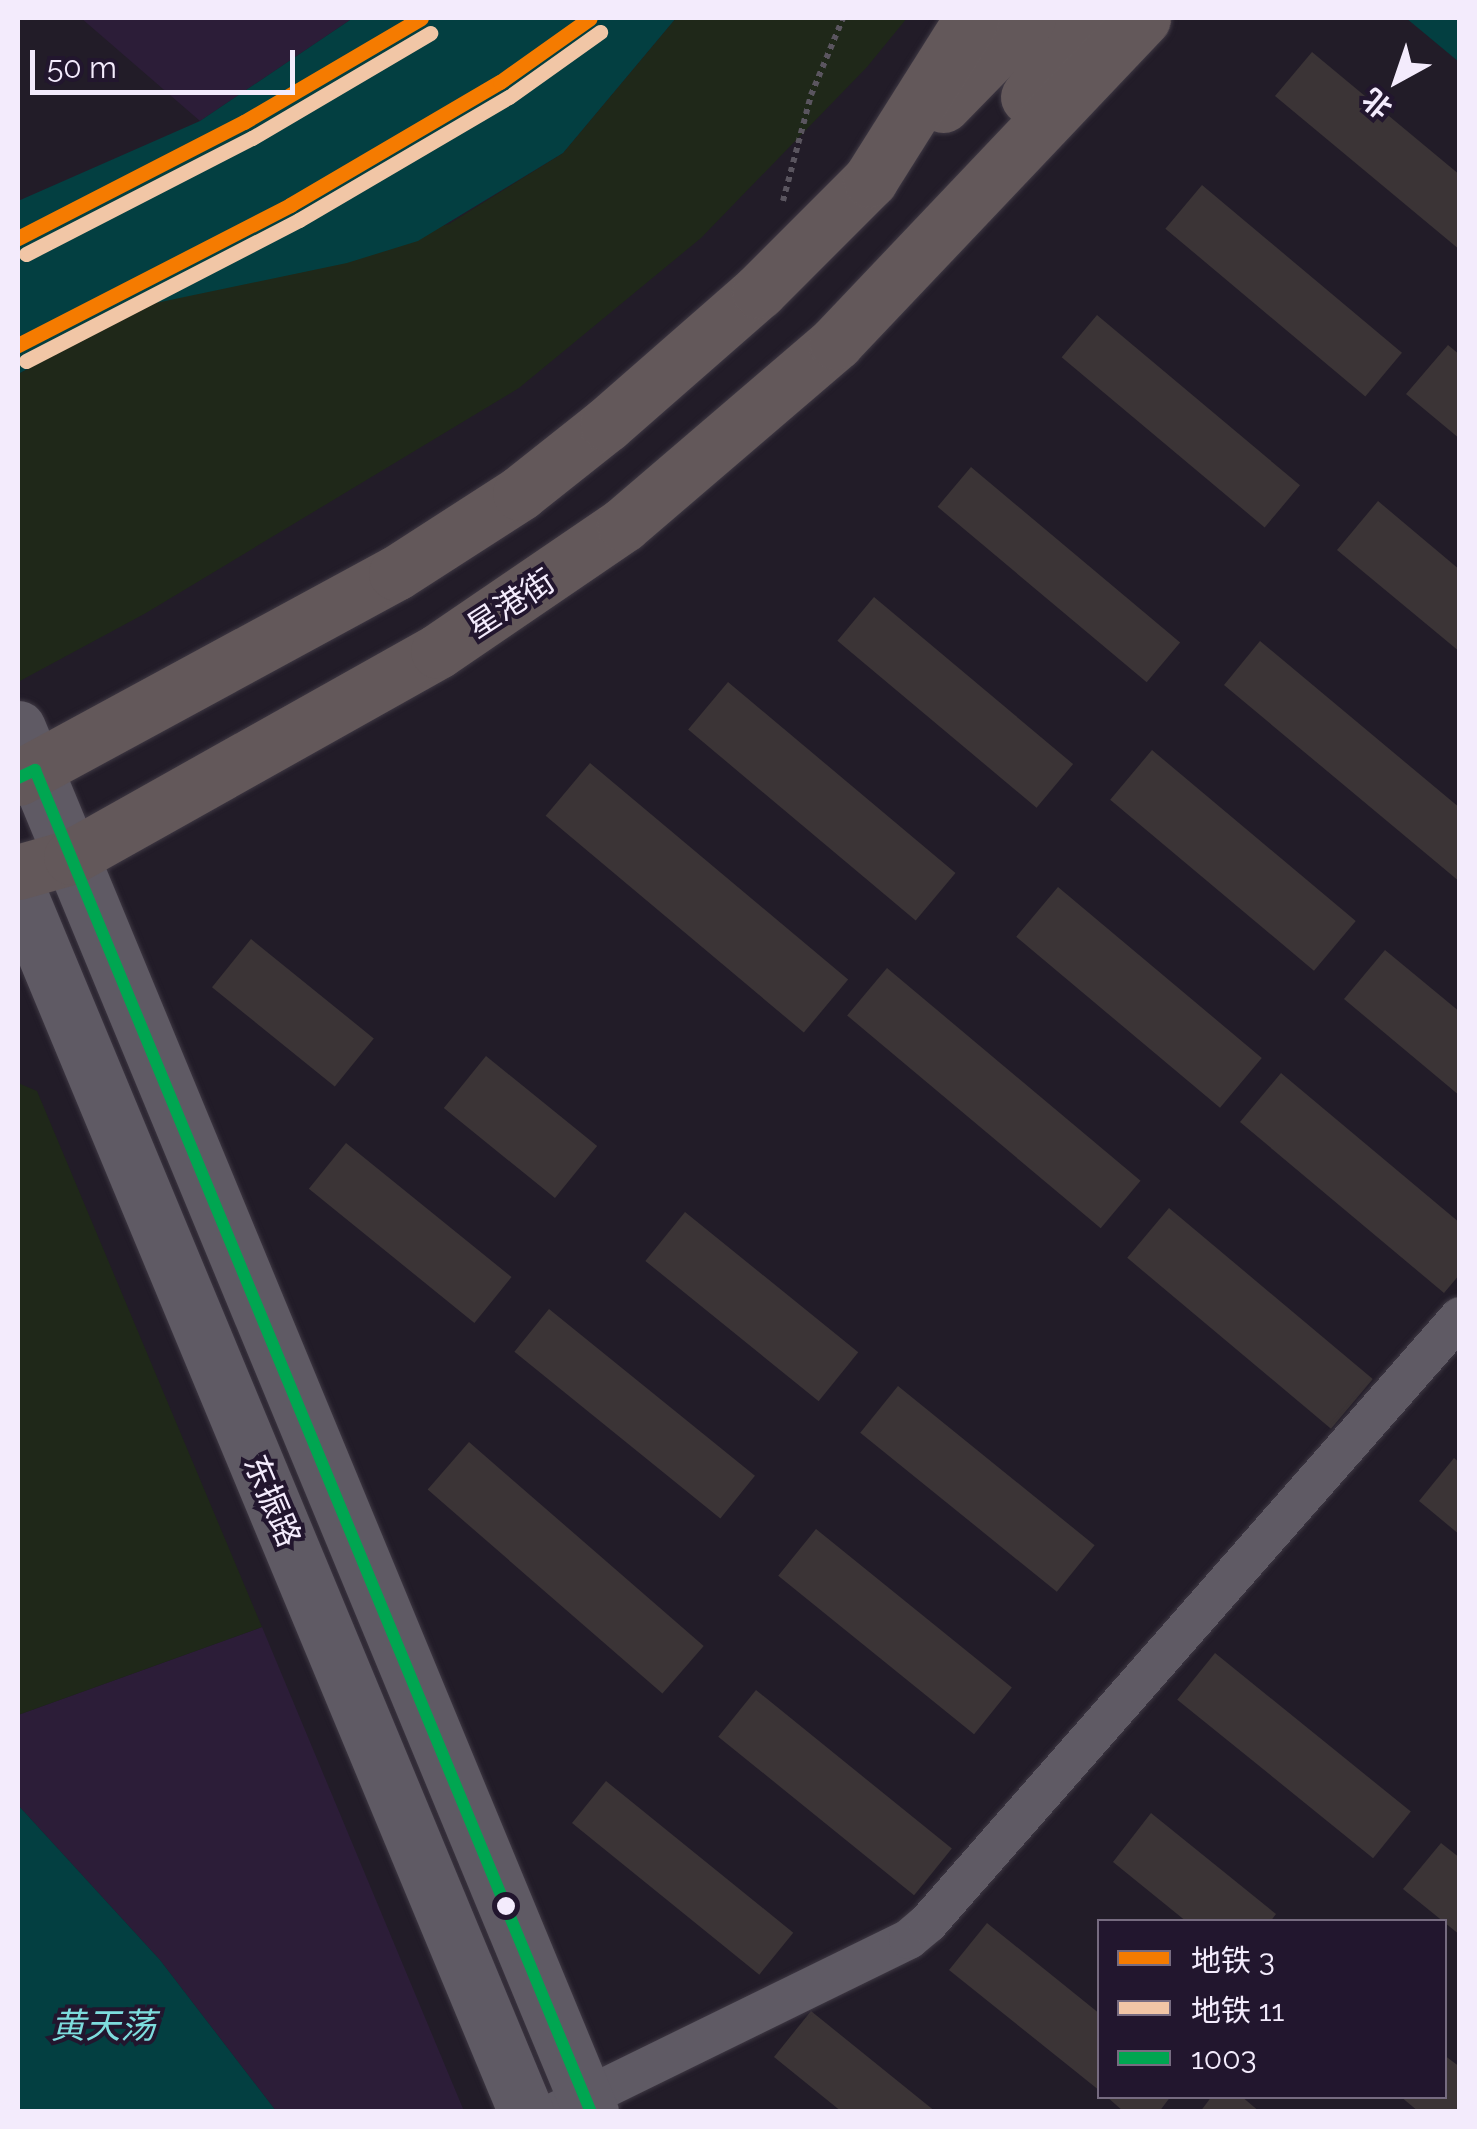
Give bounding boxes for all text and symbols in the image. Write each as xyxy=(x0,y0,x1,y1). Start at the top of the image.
scale bar xyxy=(35,30,300,92)
north arrow xyxy=(1347,30,1447,130)
text: 50 m xyxy=(47,50,117,85)
text: 北 xyxy=(1356,82,1399,125)
street label: 星港街 xyxy=(460,562,562,646)
street label: 东振路 xyxy=(236,1449,308,1553)
unlabelled marker xyxy=(496,1896,516,1916)
legend xyxy=(1097,1919,1447,2099)
text: 地铁 3 xyxy=(1191,1943,1275,1978)
text: 地铁 11 xyxy=(1191,1993,1284,2028)
water label: 黄天荡 xyxy=(51,2005,155,2047)
text: 1003 xyxy=(1191,2041,1257,2076)

